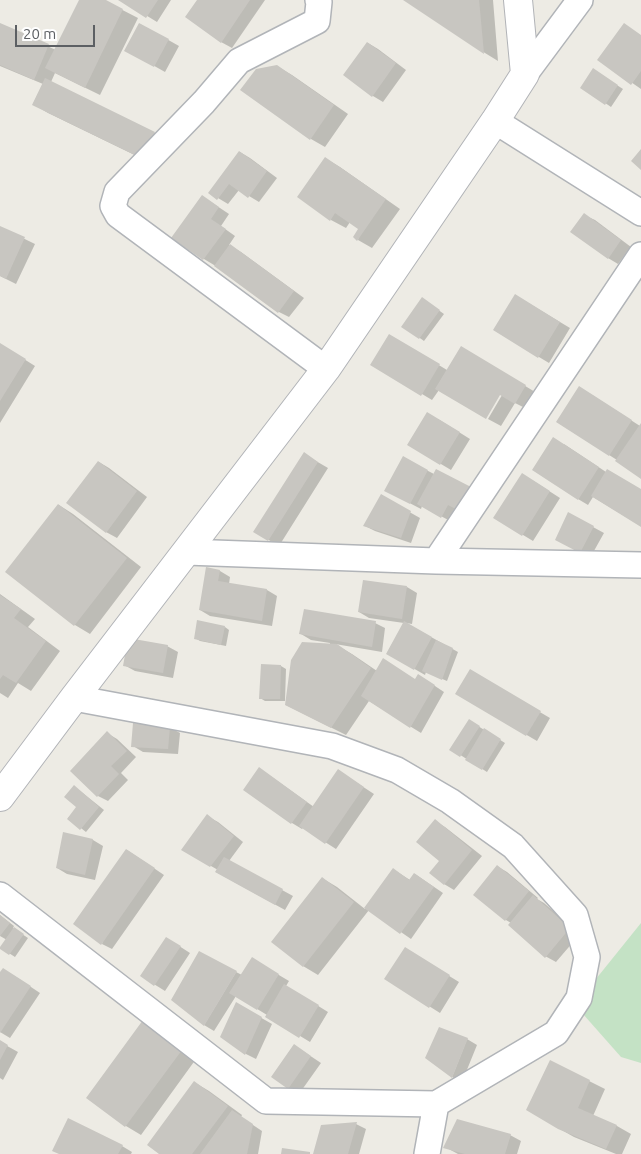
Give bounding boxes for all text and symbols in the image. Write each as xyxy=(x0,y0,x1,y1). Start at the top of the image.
scale bar xyxy=(18,15,98,47)
text: 20 m xyxy=(23,25,56,42)

